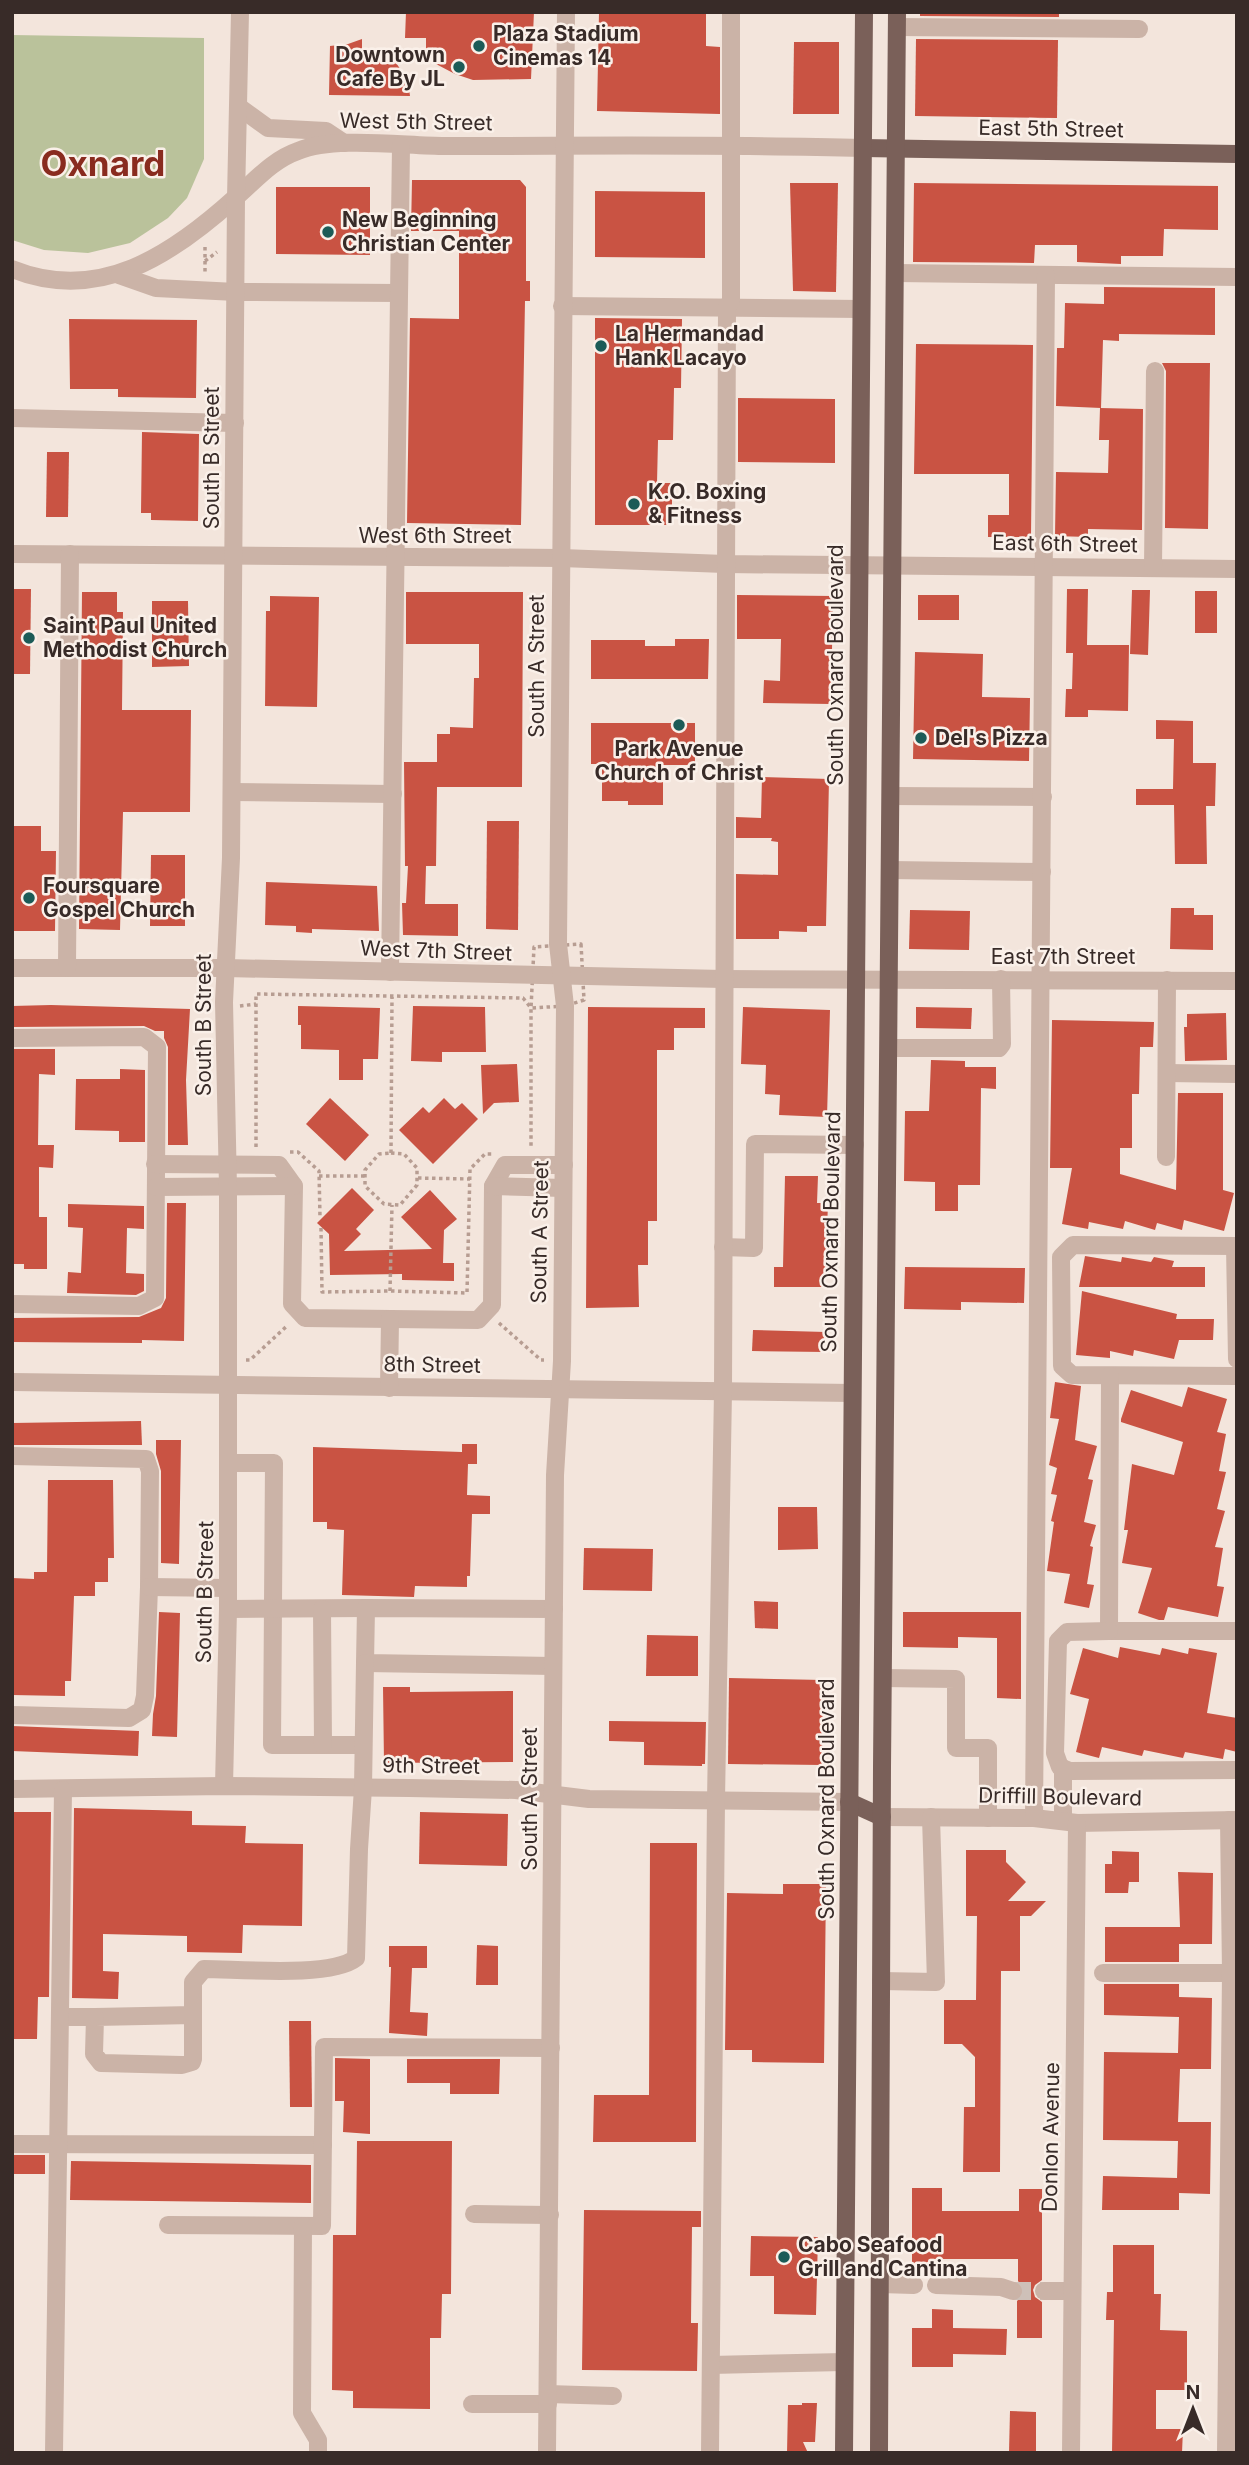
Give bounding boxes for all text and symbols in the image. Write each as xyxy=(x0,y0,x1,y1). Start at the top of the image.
place label: Plaza Stadium Cinemas 14 xyxy=(493,21,639,70)
marker: Plaza Stadium Cinemas 14 xyxy=(471,38,487,54)
place label: Downtown Cafe By JL xyxy=(335,42,445,91)
marker: Downtown Cafe By JL xyxy=(451,59,467,75)
street label: West 5th Street xyxy=(339,108,493,135)
street label: East 5th Street xyxy=(978,115,1124,142)
district label: Oxnard xyxy=(41,142,165,184)
place label: New Beginning Christian Center xyxy=(342,207,510,256)
marker: New Beginning Christian Center xyxy=(320,224,336,240)
place label: La Hermandad Hank Lacayo xyxy=(615,321,764,370)
marker: La Hermandad Hank Lacayo xyxy=(593,338,609,354)
street label: South B Street xyxy=(199,387,224,529)
place label: K.O. Boxing & Fitness xyxy=(648,479,766,528)
marker: K.O. Boxing & Fitness xyxy=(626,496,642,512)
street label: West 6th Street xyxy=(358,523,512,548)
street label: East 6th Street xyxy=(992,530,1138,557)
street label: South Oxnard Boulevard xyxy=(823,544,848,786)
street label: South A Street xyxy=(524,594,549,738)
place label: Saint Paul United Methodist Church xyxy=(43,613,227,662)
marker: Saint Paul United Methodist Church xyxy=(21,630,37,646)
marker: Park Avenue Church of Christ xyxy=(671,717,687,733)
place label: Del's Pizza xyxy=(935,725,1048,750)
marker: Del's Pizza xyxy=(913,730,929,746)
place label: Park Avenue Church of Christ xyxy=(595,736,764,785)
place label: Foursquare Gospel Church xyxy=(43,873,195,922)
marker: Foursquare Gospel Church xyxy=(21,890,37,906)
street label: West 7th Street xyxy=(360,935,513,966)
street label: East 7th Street xyxy=(991,944,1135,969)
street label: South B Street xyxy=(191,954,216,1096)
street label: South Oxnard Boulevard xyxy=(816,1111,845,1353)
street label: South A Street xyxy=(526,1160,553,1304)
street label: 8th Street xyxy=(383,1351,481,1378)
street label: South B Street xyxy=(191,1520,218,1663)
street label: South Oxnard Boulevard xyxy=(814,1678,839,1920)
street label: South A Street xyxy=(517,1727,542,1871)
street label: 9th Street xyxy=(382,1752,480,1779)
street label: Driffill Boulevard xyxy=(978,1783,1142,1810)
street label: Donlon Avenue xyxy=(1037,2062,1064,2212)
place label: Cabo Seafood Grill and Cantina xyxy=(798,2232,967,2281)
marker: Cabo Seafood Grill and Cantina xyxy=(776,2249,792,2265)
north arrow xyxy=(1158,2374,1228,2444)
text: N xyxy=(1186,2381,1200,2404)

